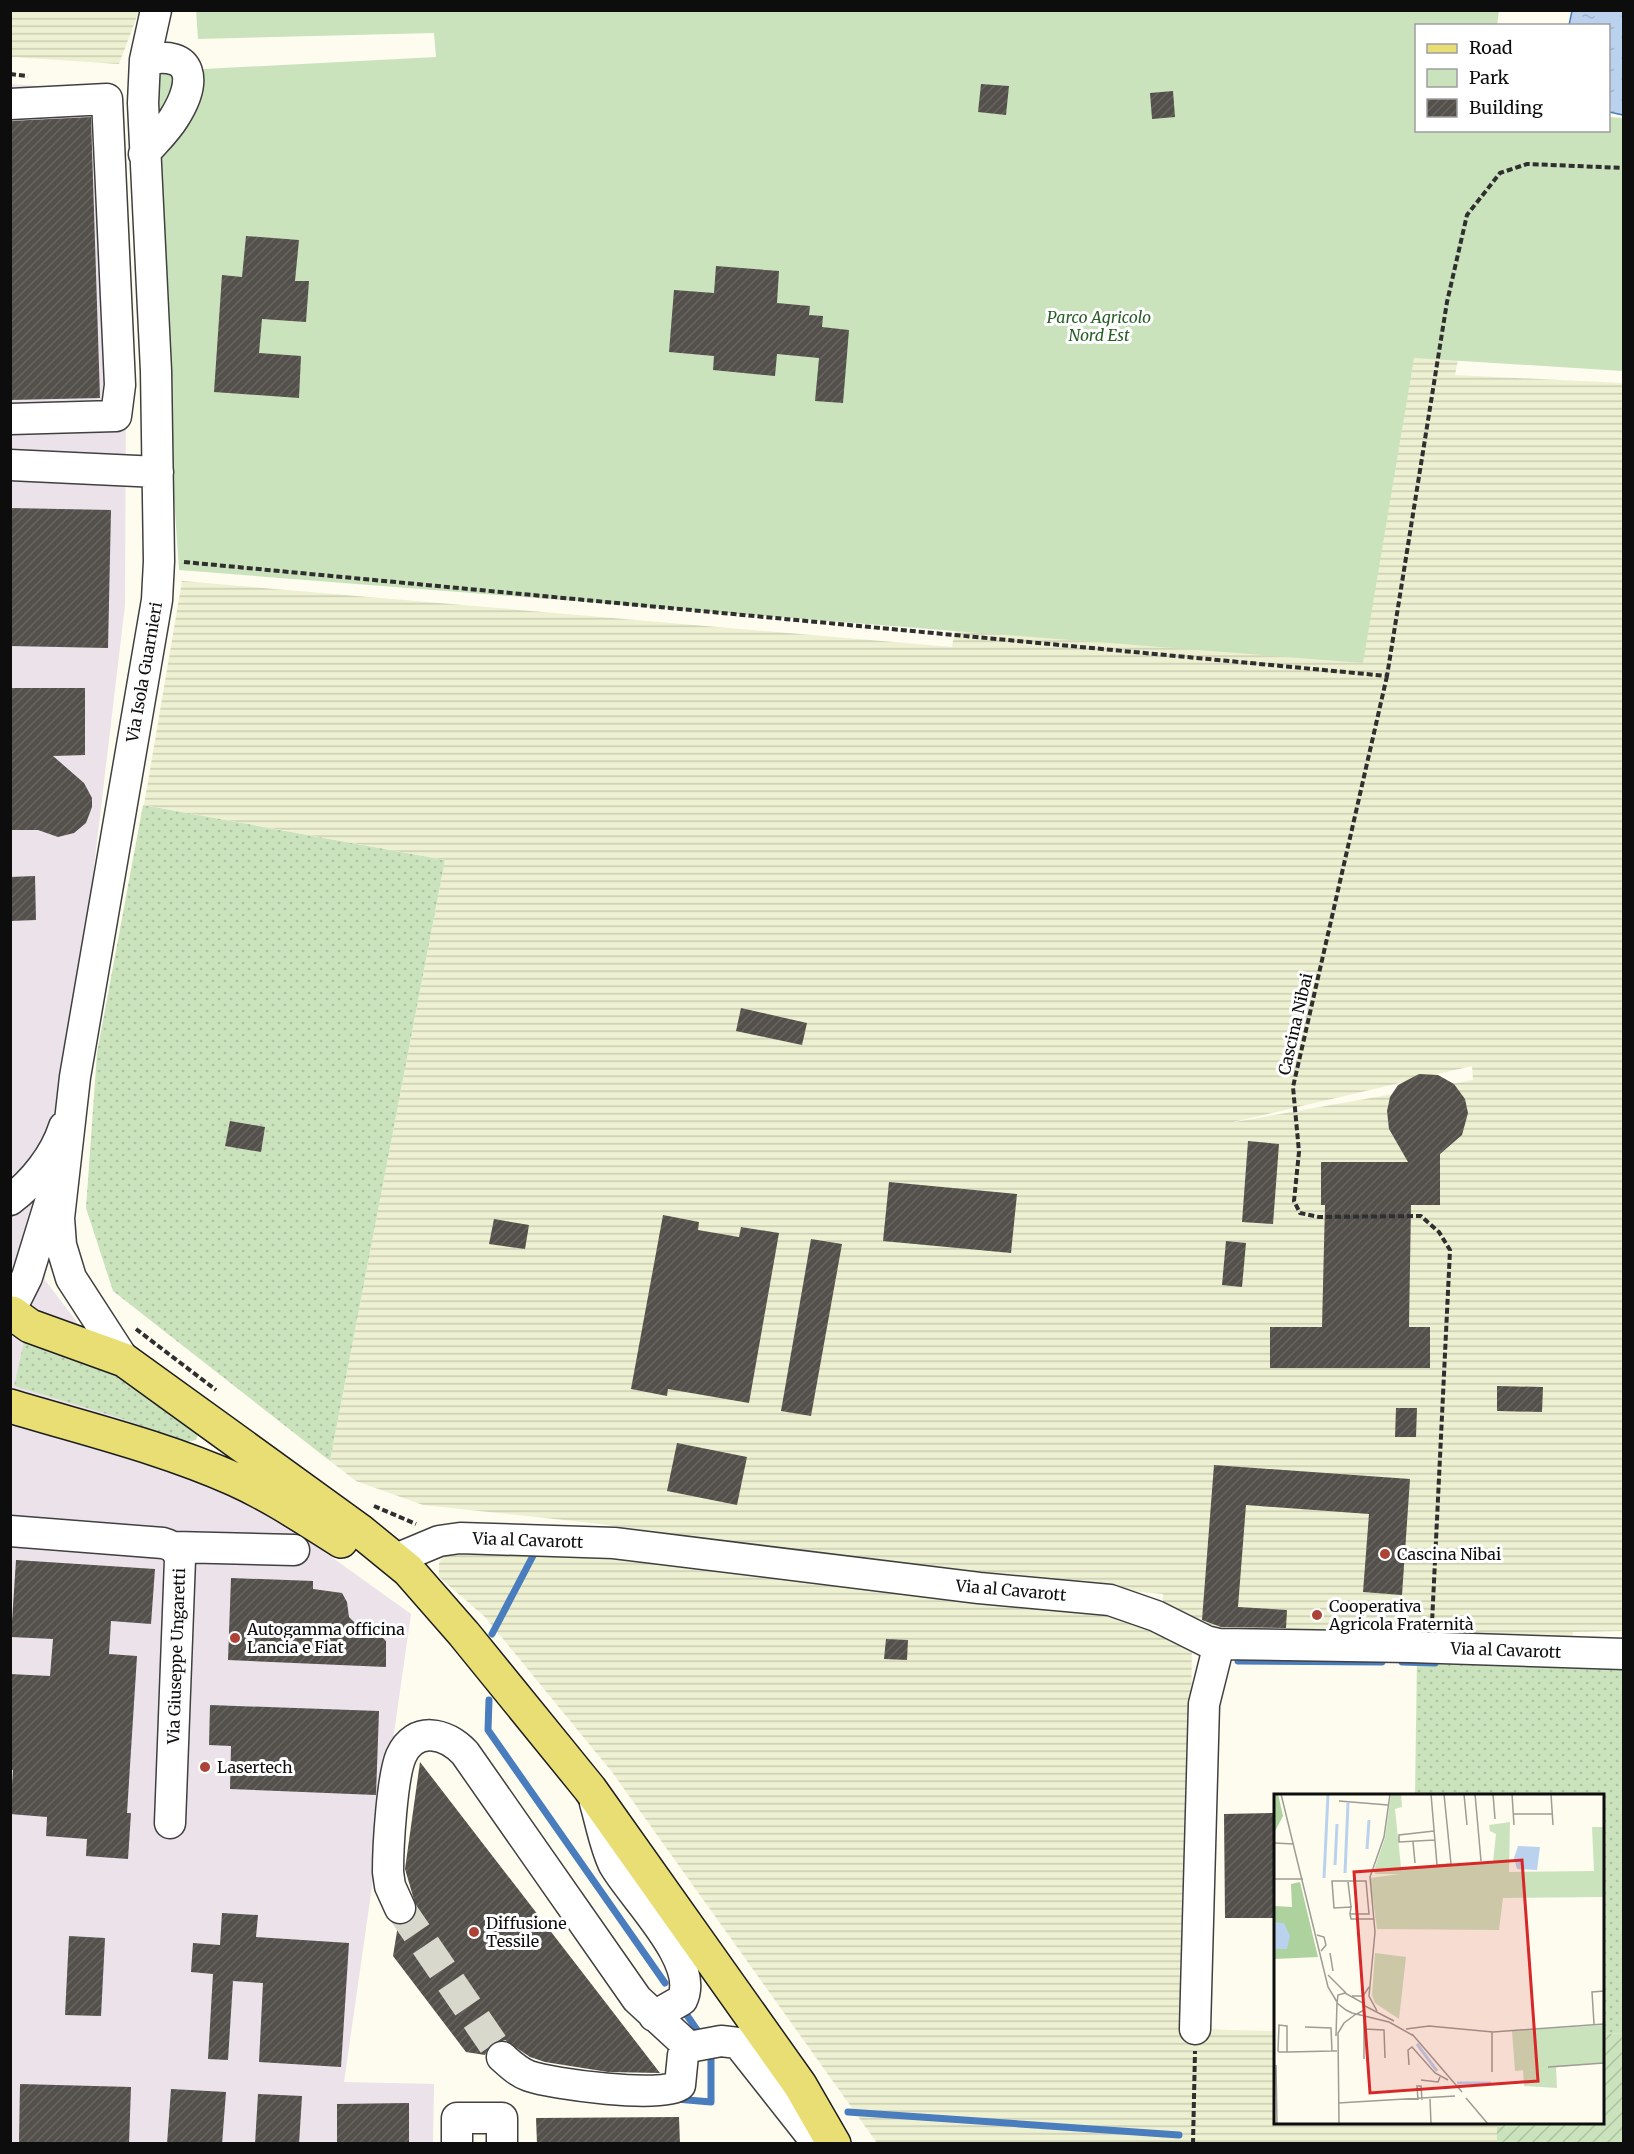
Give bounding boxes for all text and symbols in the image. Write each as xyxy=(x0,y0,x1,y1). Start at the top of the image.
legend xyxy=(1415,24,1610,132)
text: Road xyxy=(1469,36,1513,59)
text: Park xyxy=(1469,66,1510,89)
text: Building xyxy=(1469,96,1543,119)
park label: Parco Agricolo Nord Est xyxy=(1047,307,1151,345)
street label: Via Isola Guarnieri xyxy=(122,600,166,745)
street label: Cascina Nibai xyxy=(1274,971,1316,1077)
street label: Via al Cavarott xyxy=(471,1528,584,1552)
place label: Cascina Nibai xyxy=(1397,1544,1501,1564)
marker: Cascina Nibai xyxy=(1378,1547,1392,1561)
street label: Via Giuseppe Ungaretti xyxy=(163,1568,189,1745)
street label: Via al Cavarott xyxy=(954,1575,1068,1605)
place label: Cooperativa Agricola Fraternità xyxy=(1328,1596,1474,1634)
marker: Cooperativa Agricola Fraternità xyxy=(1310,1608,1324,1622)
place label: Autogamma officina Lancia e Fiat xyxy=(246,1619,405,1657)
marker: Autogamma officina Lancia e Fiat xyxy=(228,1631,242,1645)
street label: Via al Cavarott xyxy=(1449,1638,1562,1662)
place label: Lasertech xyxy=(217,1757,293,1777)
marker: Lasertech xyxy=(198,1760,212,1774)
inset map xyxy=(1274,1794,1604,2124)
place label: Diffusione Tessile xyxy=(486,1913,567,1951)
marker: Diffusione Tessile xyxy=(467,1925,481,1939)

